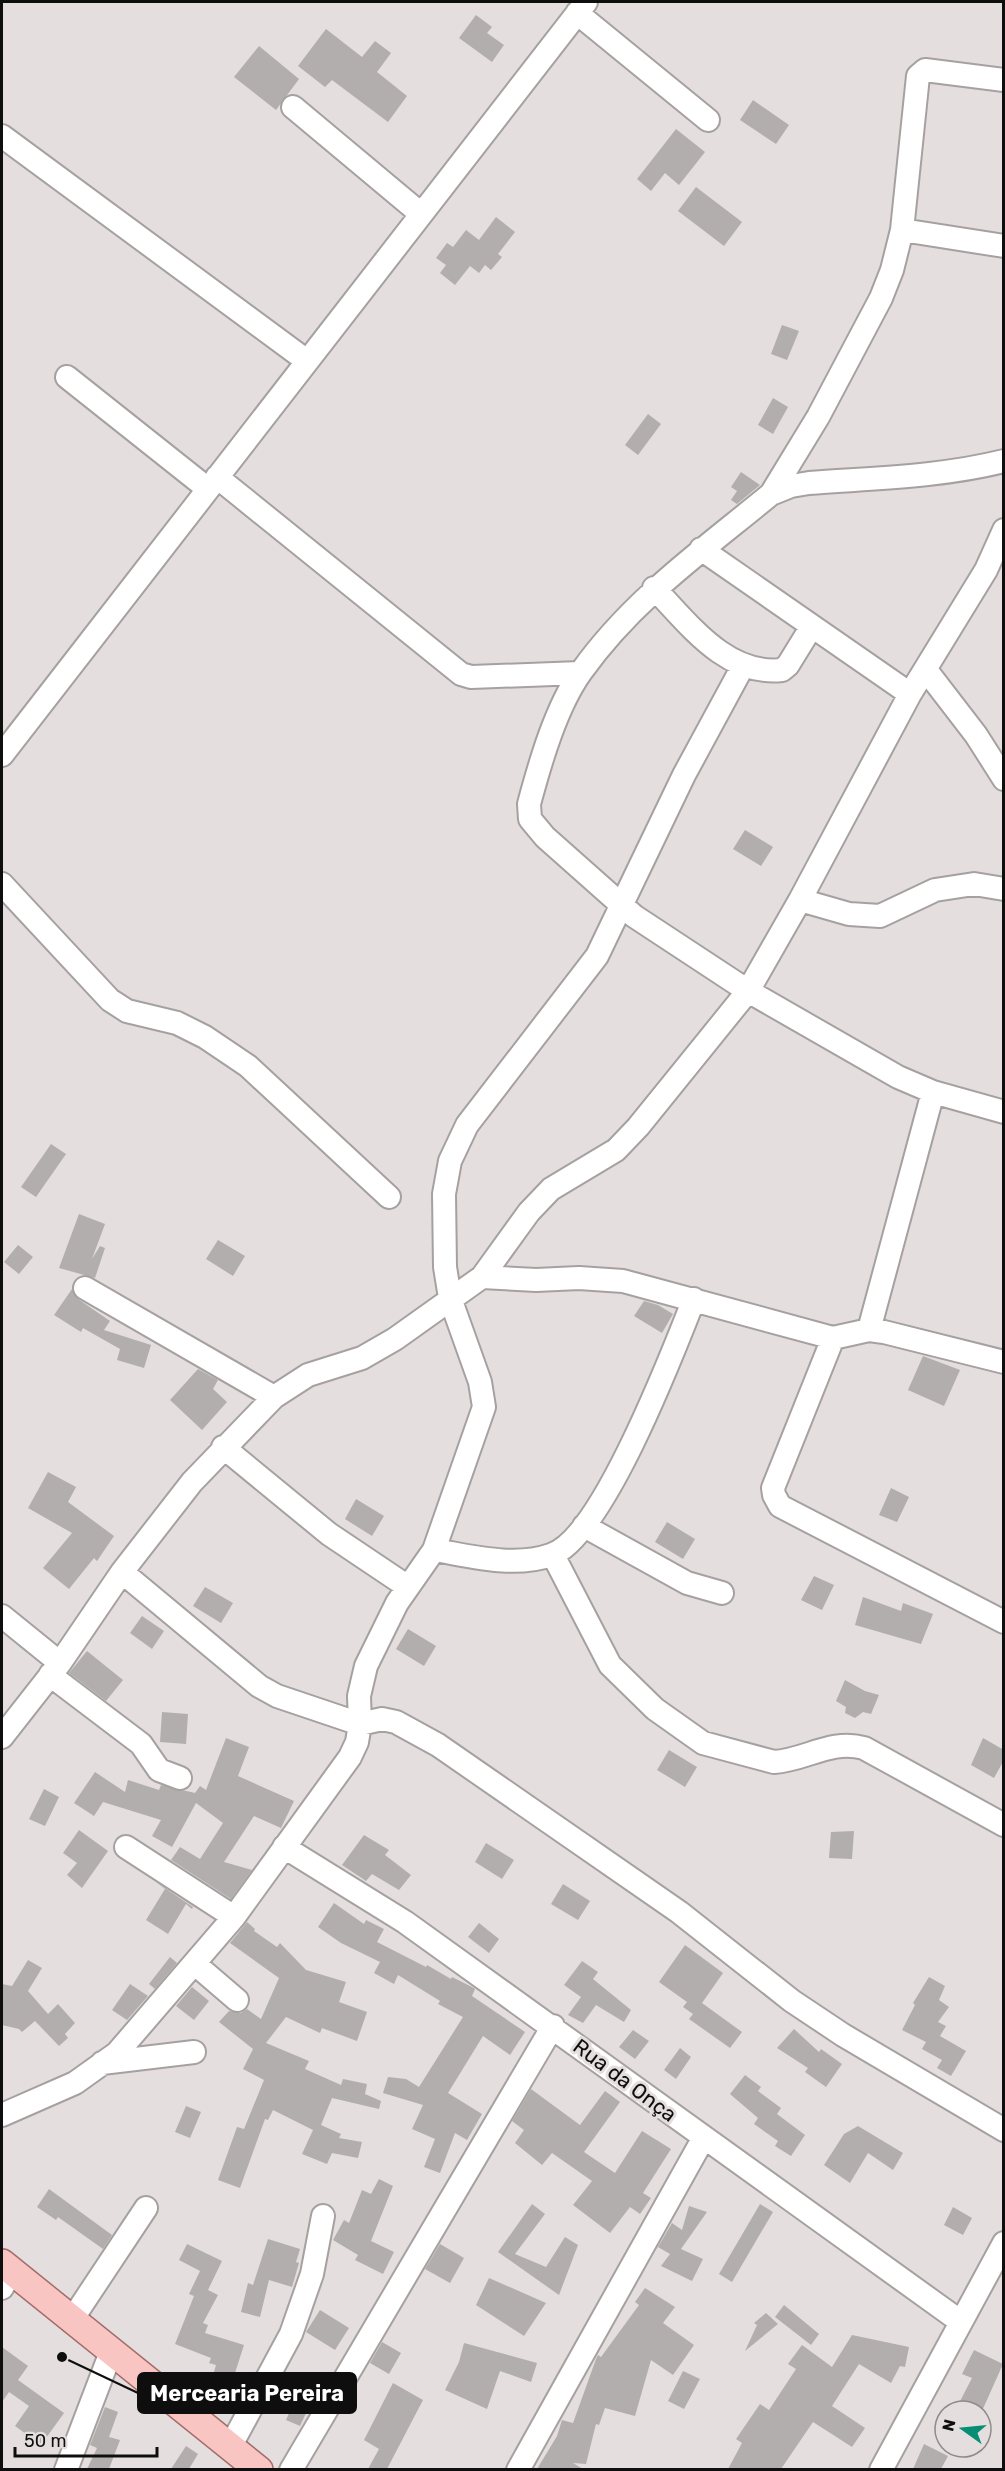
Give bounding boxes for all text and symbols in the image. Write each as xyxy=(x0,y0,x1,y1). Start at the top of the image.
street label: Rua da Onça xyxy=(569,2033,681,2127)
callout: Mercearia Pereira xyxy=(138,2373,356,2413)
text: Mercearia Pereira xyxy=(150,2380,344,2407)
north arrow xyxy=(933,2399,993,2459)
text: N xyxy=(938,2417,960,2433)
scale bar xyxy=(15,2420,158,2458)
text: 50 m xyxy=(24,2430,67,2452)

